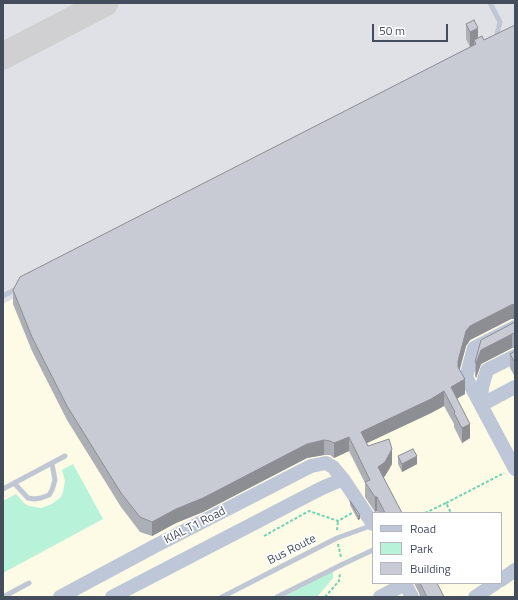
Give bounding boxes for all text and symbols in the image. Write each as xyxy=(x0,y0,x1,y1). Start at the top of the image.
scale bar xyxy=(374,16,450,42)
text: 50 m xyxy=(379,21,405,40)
street label: KIAL T1 Road xyxy=(162,504,228,548)
legend xyxy=(372,512,502,584)
text: Road xyxy=(410,519,436,538)
street label: Bus Route xyxy=(265,532,319,568)
text: Park xyxy=(410,539,433,558)
text: Building xyxy=(410,559,451,578)

